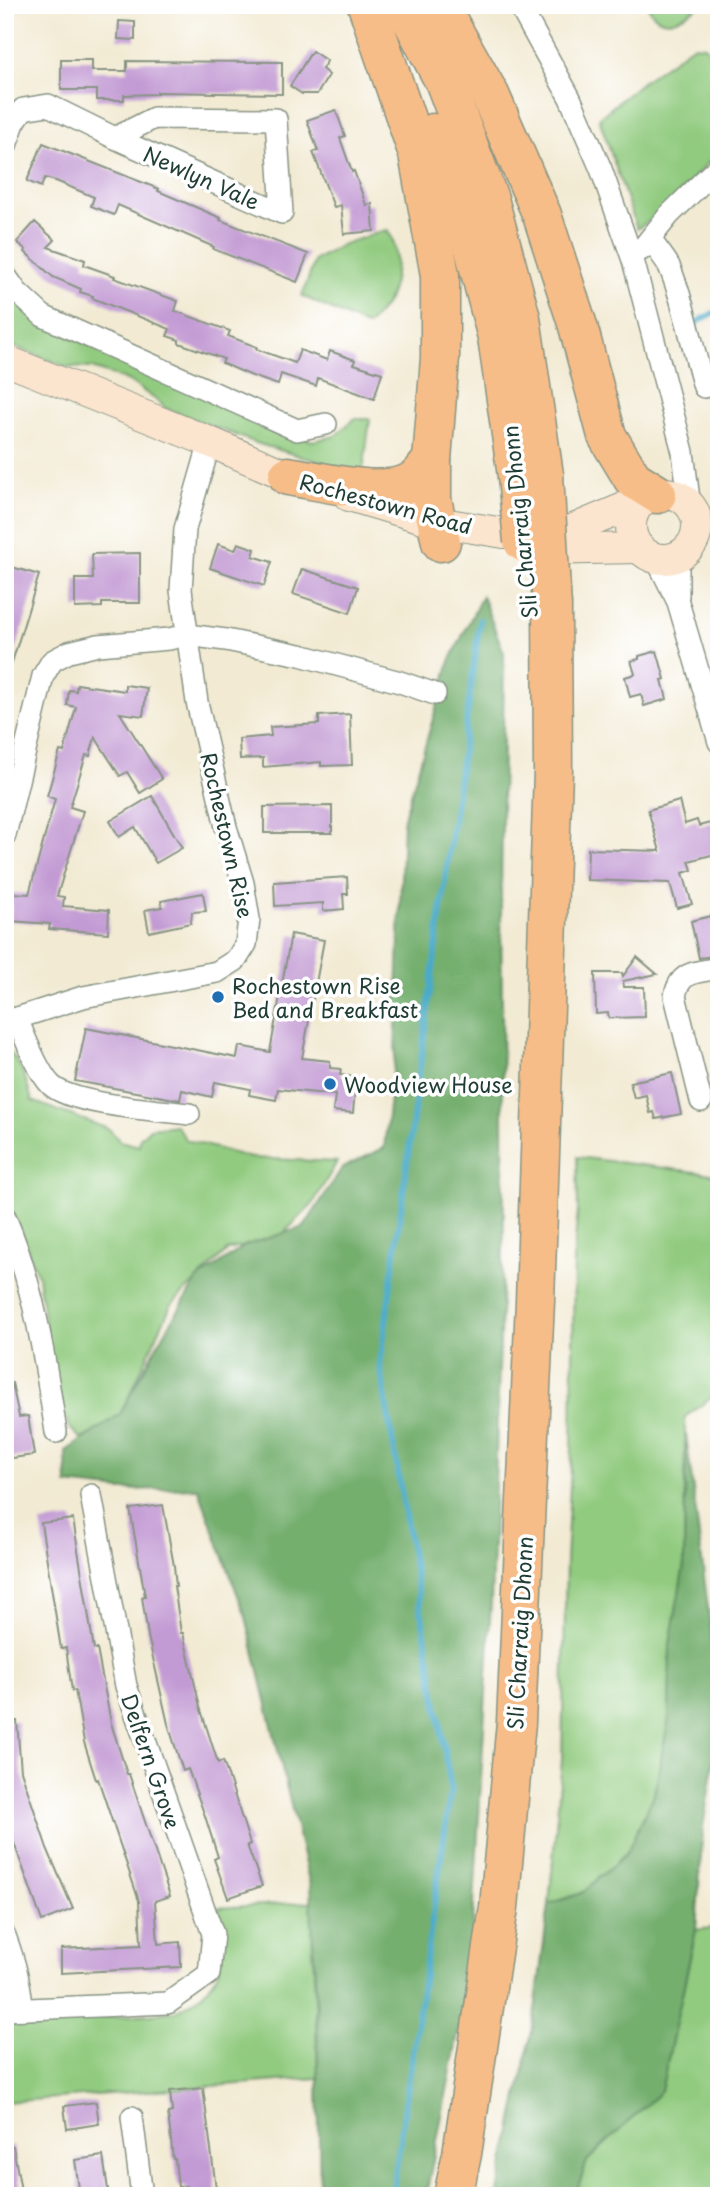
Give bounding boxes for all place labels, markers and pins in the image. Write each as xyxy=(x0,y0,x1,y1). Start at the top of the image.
place label: Rochestown Rise Bed and Breakfast xyxy=(232,969,418,1025)
marker: Rochestown Rise Bed and Breakfast xyxy=(210,989,226,1005)
place label: Woodview House xyxy=(344,1068,513,1100)
marker: Woodview House xyxy=(322,1076,338,1092)

